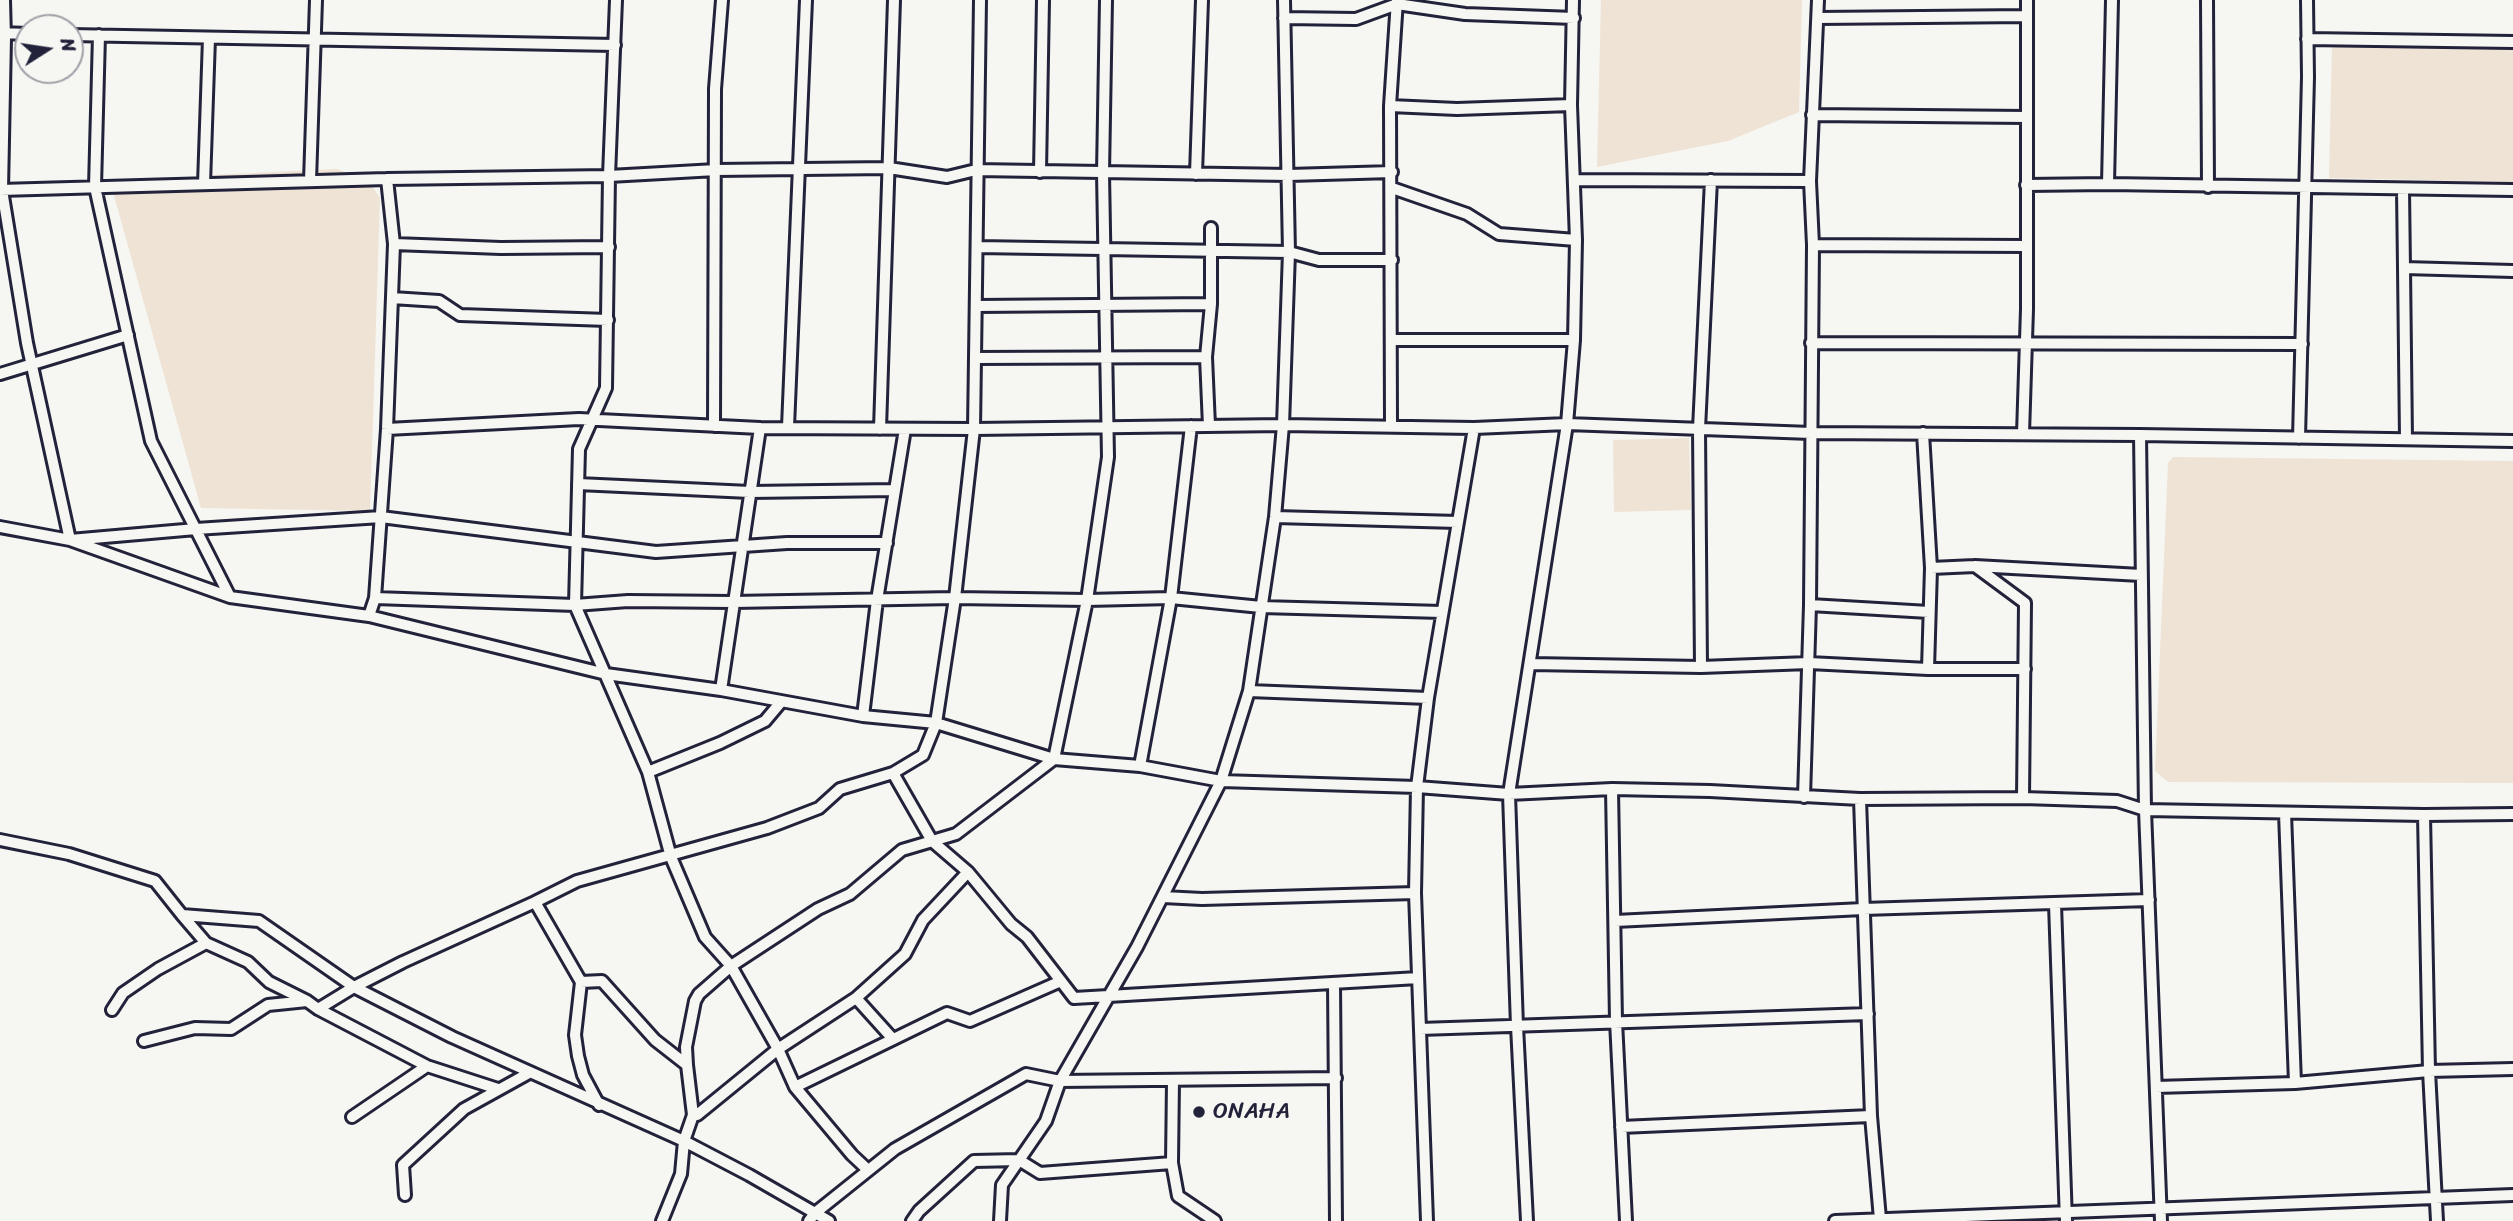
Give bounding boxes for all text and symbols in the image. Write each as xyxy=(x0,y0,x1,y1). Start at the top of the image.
north arrow xyxy=(14,14,84,84)
text: N xyxy=(51,35,86,55)
place label: ONAHA xyxy=(1213,1098,1290,1126)
marker: ONAHA xyxy=(1191,1104,1207,1120)

